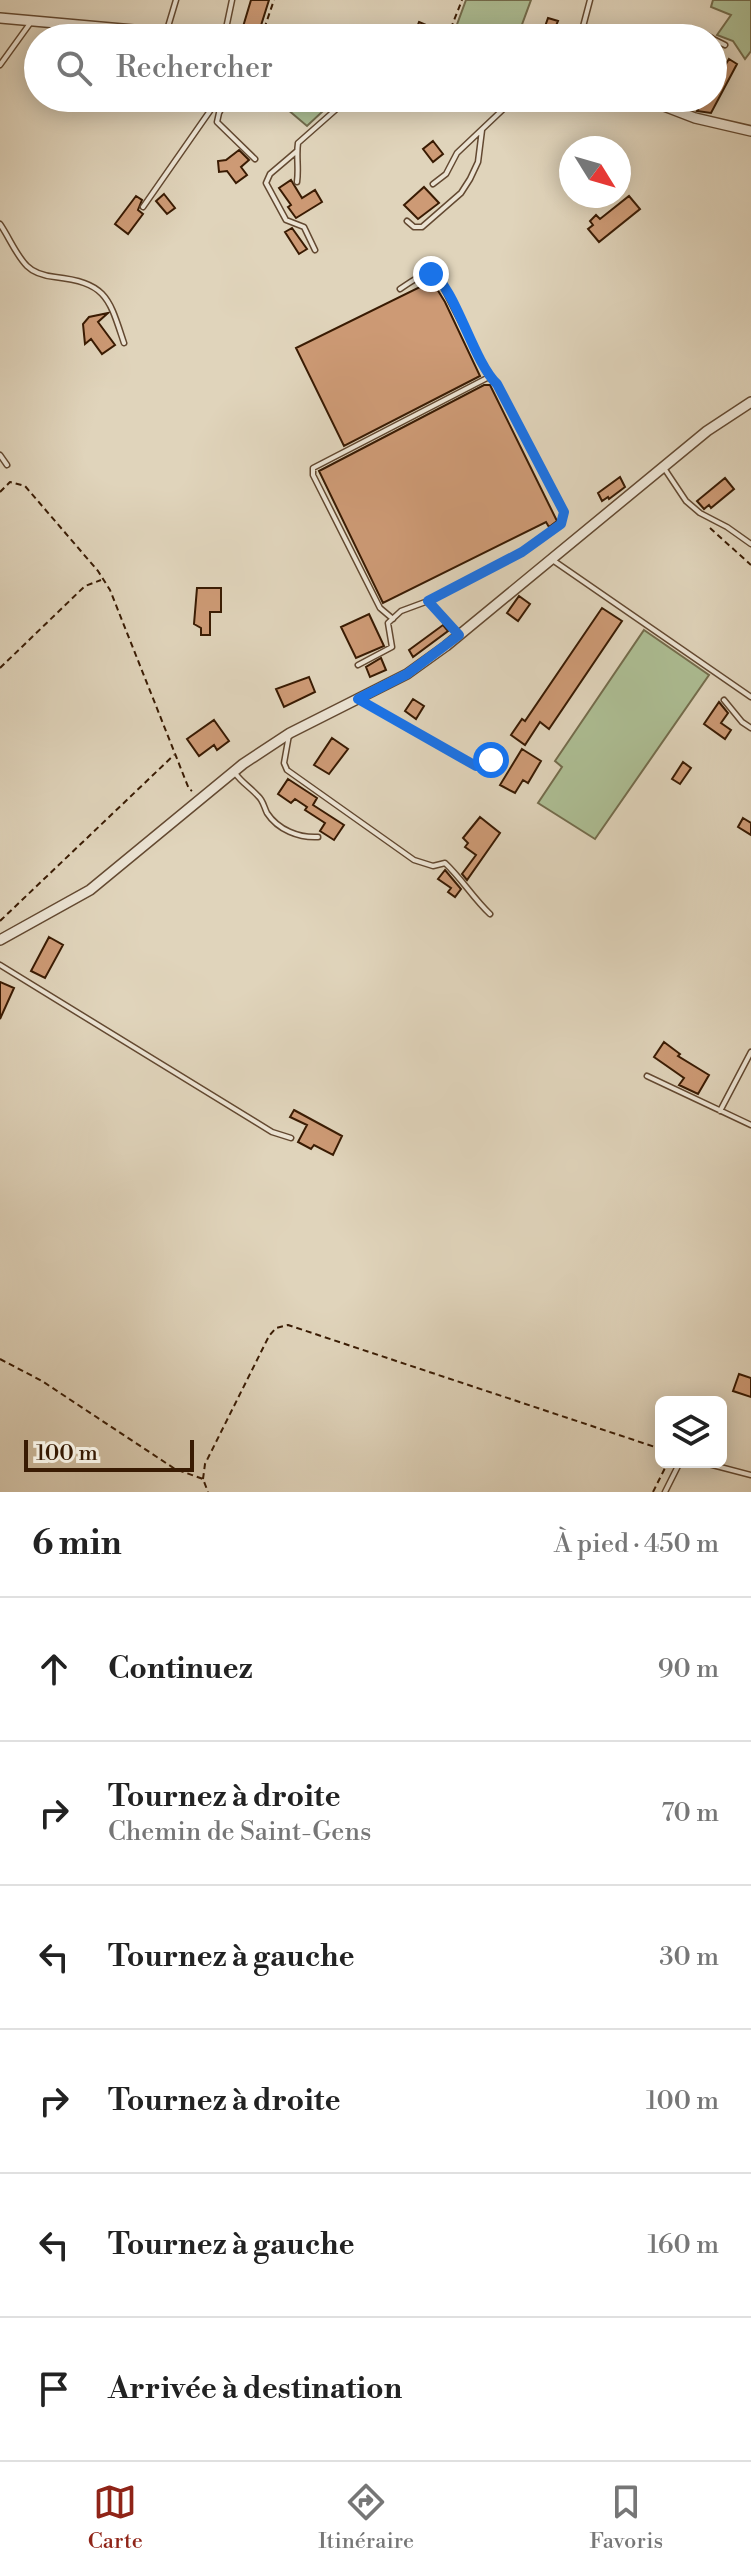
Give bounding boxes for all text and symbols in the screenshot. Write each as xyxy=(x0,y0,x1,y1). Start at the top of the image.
search box xyxy=(24,24,727,112)
icon: search xyxy=(52,46,96,90)
text: Rechercher xyxy=(116,49,273,87)
north arrow xyxy=(559,136,631,208)
route end xyxy=(413,256,449,292)
route start xyxy=(473,742,509,778)
map controls xyxy=(655,1396,727,1468)
button: layers xyxy=(655,1396,727,1468)
scale bar xyxy=(24,1436,194,1472)
text: 100 m xyxy=(36,1440,98,1467)
text: 6 min xyxy=(32,1523,122,1565)
text: À pied · 450 m xyxy=(554,1528,719,1560)
icon: ahead xyxy=(32,1647,76,1691)
text: Continuez xyxy=(108,1650,253,1688)
text: 90 m xyxy=(658,1653,719,1685)
text: Tournez à droite xyxy=(108,1778,341,1816)
icon: right xyxy=(32,1791,76,1835)
text: 70 m xyxy=(661,1797,719,1829)
text: Chemin de Saint-Gens xyxy=(108,1816,371,1848)
icon: left xyxy=(32,1935,76,1979)
text: Tournez à gauche xyxy=(108,1938,355,1976)
text: 30 m xyxy=(659,1941,719,1973)
icon: right xyxy=(32,2079,76,2123)
text: Tournez à droite xyxy=(108,2082,341,2120)
text: 100 m xyxy=(646,2085,719,2117)
icon: left xyxy=(32,2223,76,2267)
text: Tournez à gauche xyxy=(108,2226,355,2264)
text: 160 m xyxy=(648,2229,719,2261)
icon: arrive xyxy=(32,2367,76,2411)
text: Arrivée à destination xyxy=(108,2370,402,2408)
tab: Carte xyxy=(88,2480,143,2555)
tab: Itinéraire xyxy=(318,2480,414,2555)
tab: Favoris xyxy=(590,2480,663,2555)

